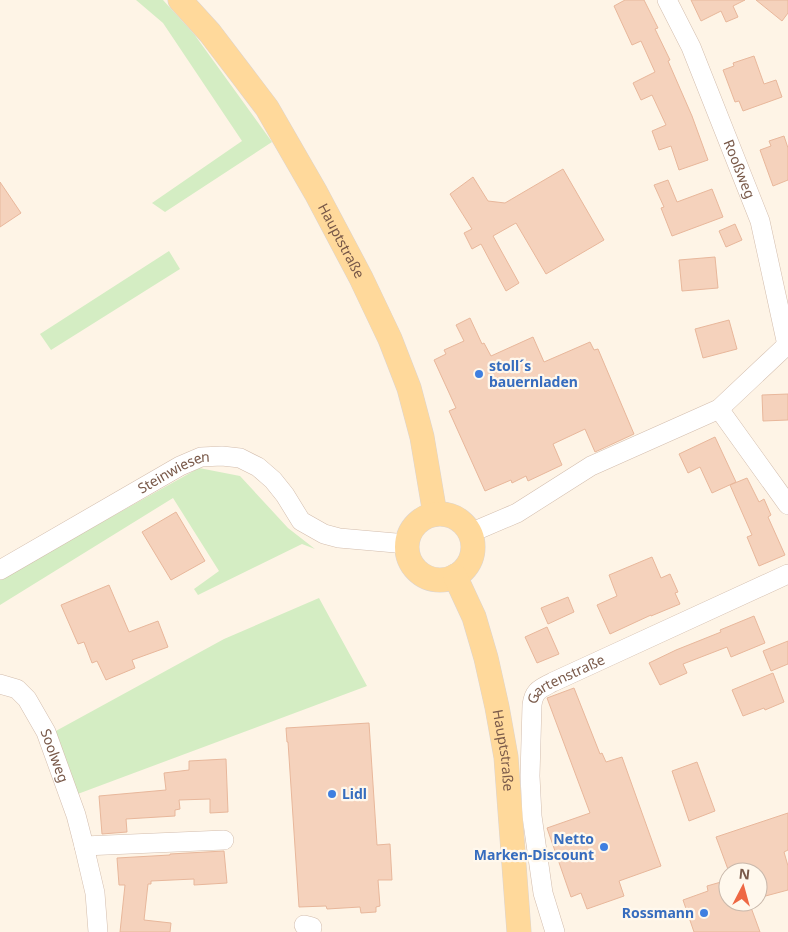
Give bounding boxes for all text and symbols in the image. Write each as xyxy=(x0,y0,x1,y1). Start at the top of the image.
street label: Rooßweg xyxy=(720,136,760,201)
street label: Hauptstraße xyxy=(314,200,369,282)
place label: stoll´s bauernladen xyxy=(489,356,578,391)
marker: stoll´s bauernladen xyxy=(473,368,485,380)
street label: Steinwiesen xyxy=(134,447,210,497)
street label: Gartenstraße xyxy=(522,650,608,706)
street label: Hauptstraße xyxy=(489,708,519,792)
street label: Soolweg xyxy=(37,726,73,785)
place label: Lidl xyxy=(342,784,367,803)
marker: Lidl xyxy=(326,788,338,800)
place label: Netto Marken-Discount xyxy=(474,829,594,864)
marker: Netto Marken-Discount xyxy=(598,841,610,853)
north arrow xyxy=(718,862,768,912)
text: N xyxy=(738,864,751,884)
place label: Rossmann xyxy=(622,903,694,922)
marker: Rossmann xyxy=(698,907,710,919)

